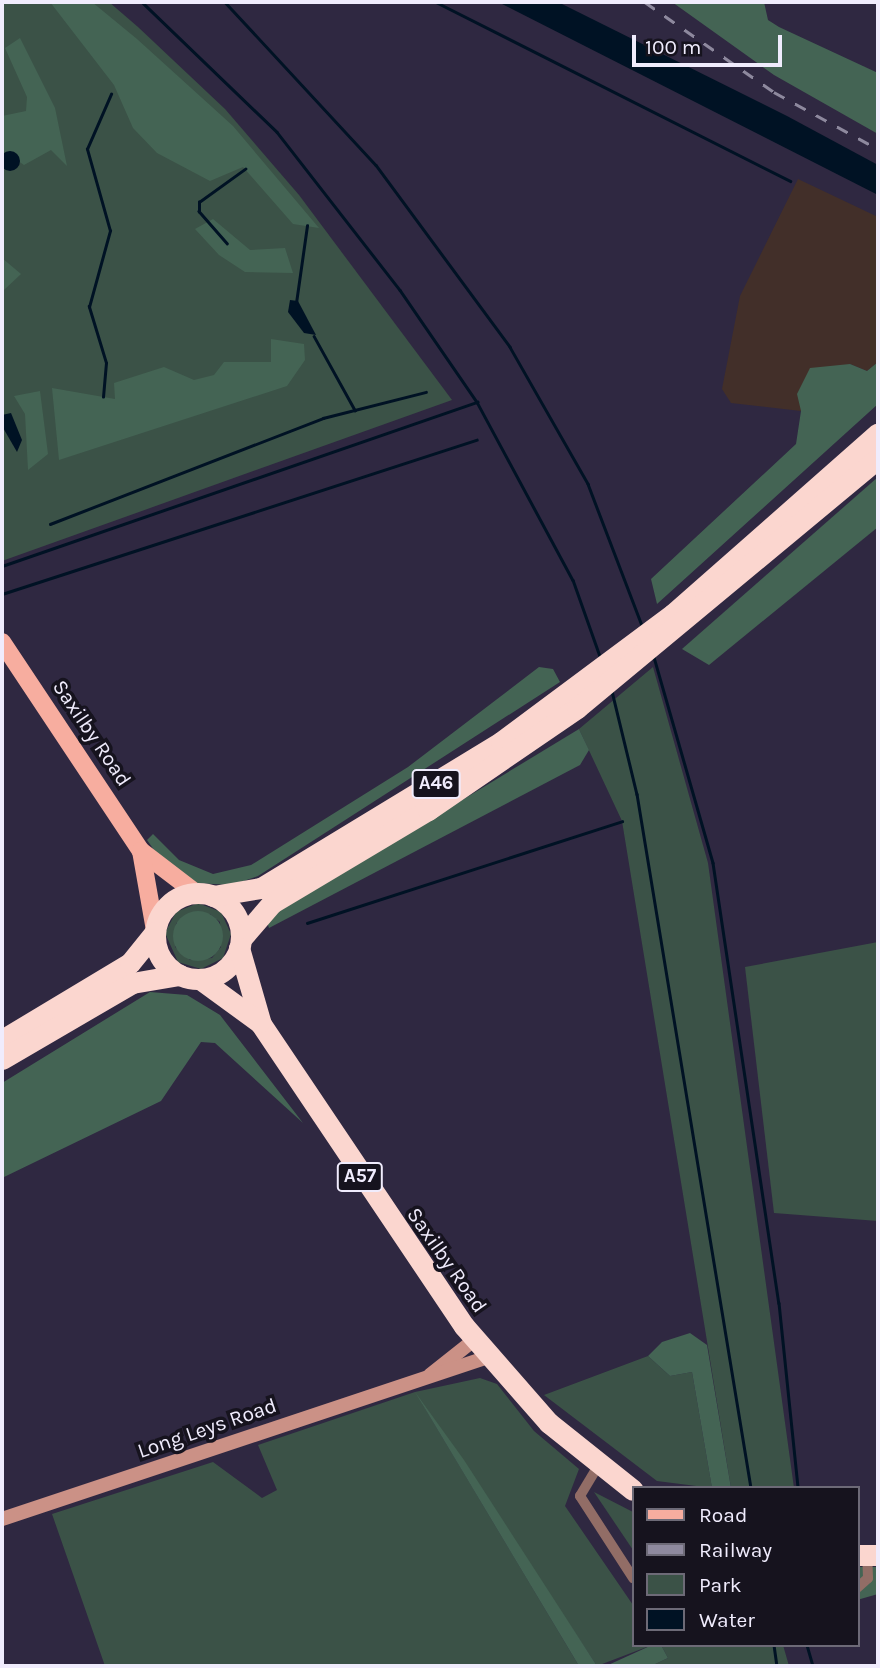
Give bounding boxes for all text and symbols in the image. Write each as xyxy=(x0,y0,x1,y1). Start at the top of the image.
scale bar xyxy=(635,21,786,65)
text: 100 m xyxy=(645,35,702,59)
street label: Saxilby Road xyxy=(47,675,137,791)
road number: A46 xyxy=(412,768,460,800)
road number: A57 xyxy=(336,1162,384,1192)
street label: Saxilby Road xyxy=(401,1203,493,1317)
street label: Long Leys Road xyxy=(134,1392,280,1464)
legend xyxy=(632,1486,859,1647)
text: Road xyxy=(699,1503,747,1527)
text: Railway xyxy=(699,1538,772,1562)
text: Park xyxy=(699,1573,742,1597)
text: Water xyxy=(699,1608,755,1632)

